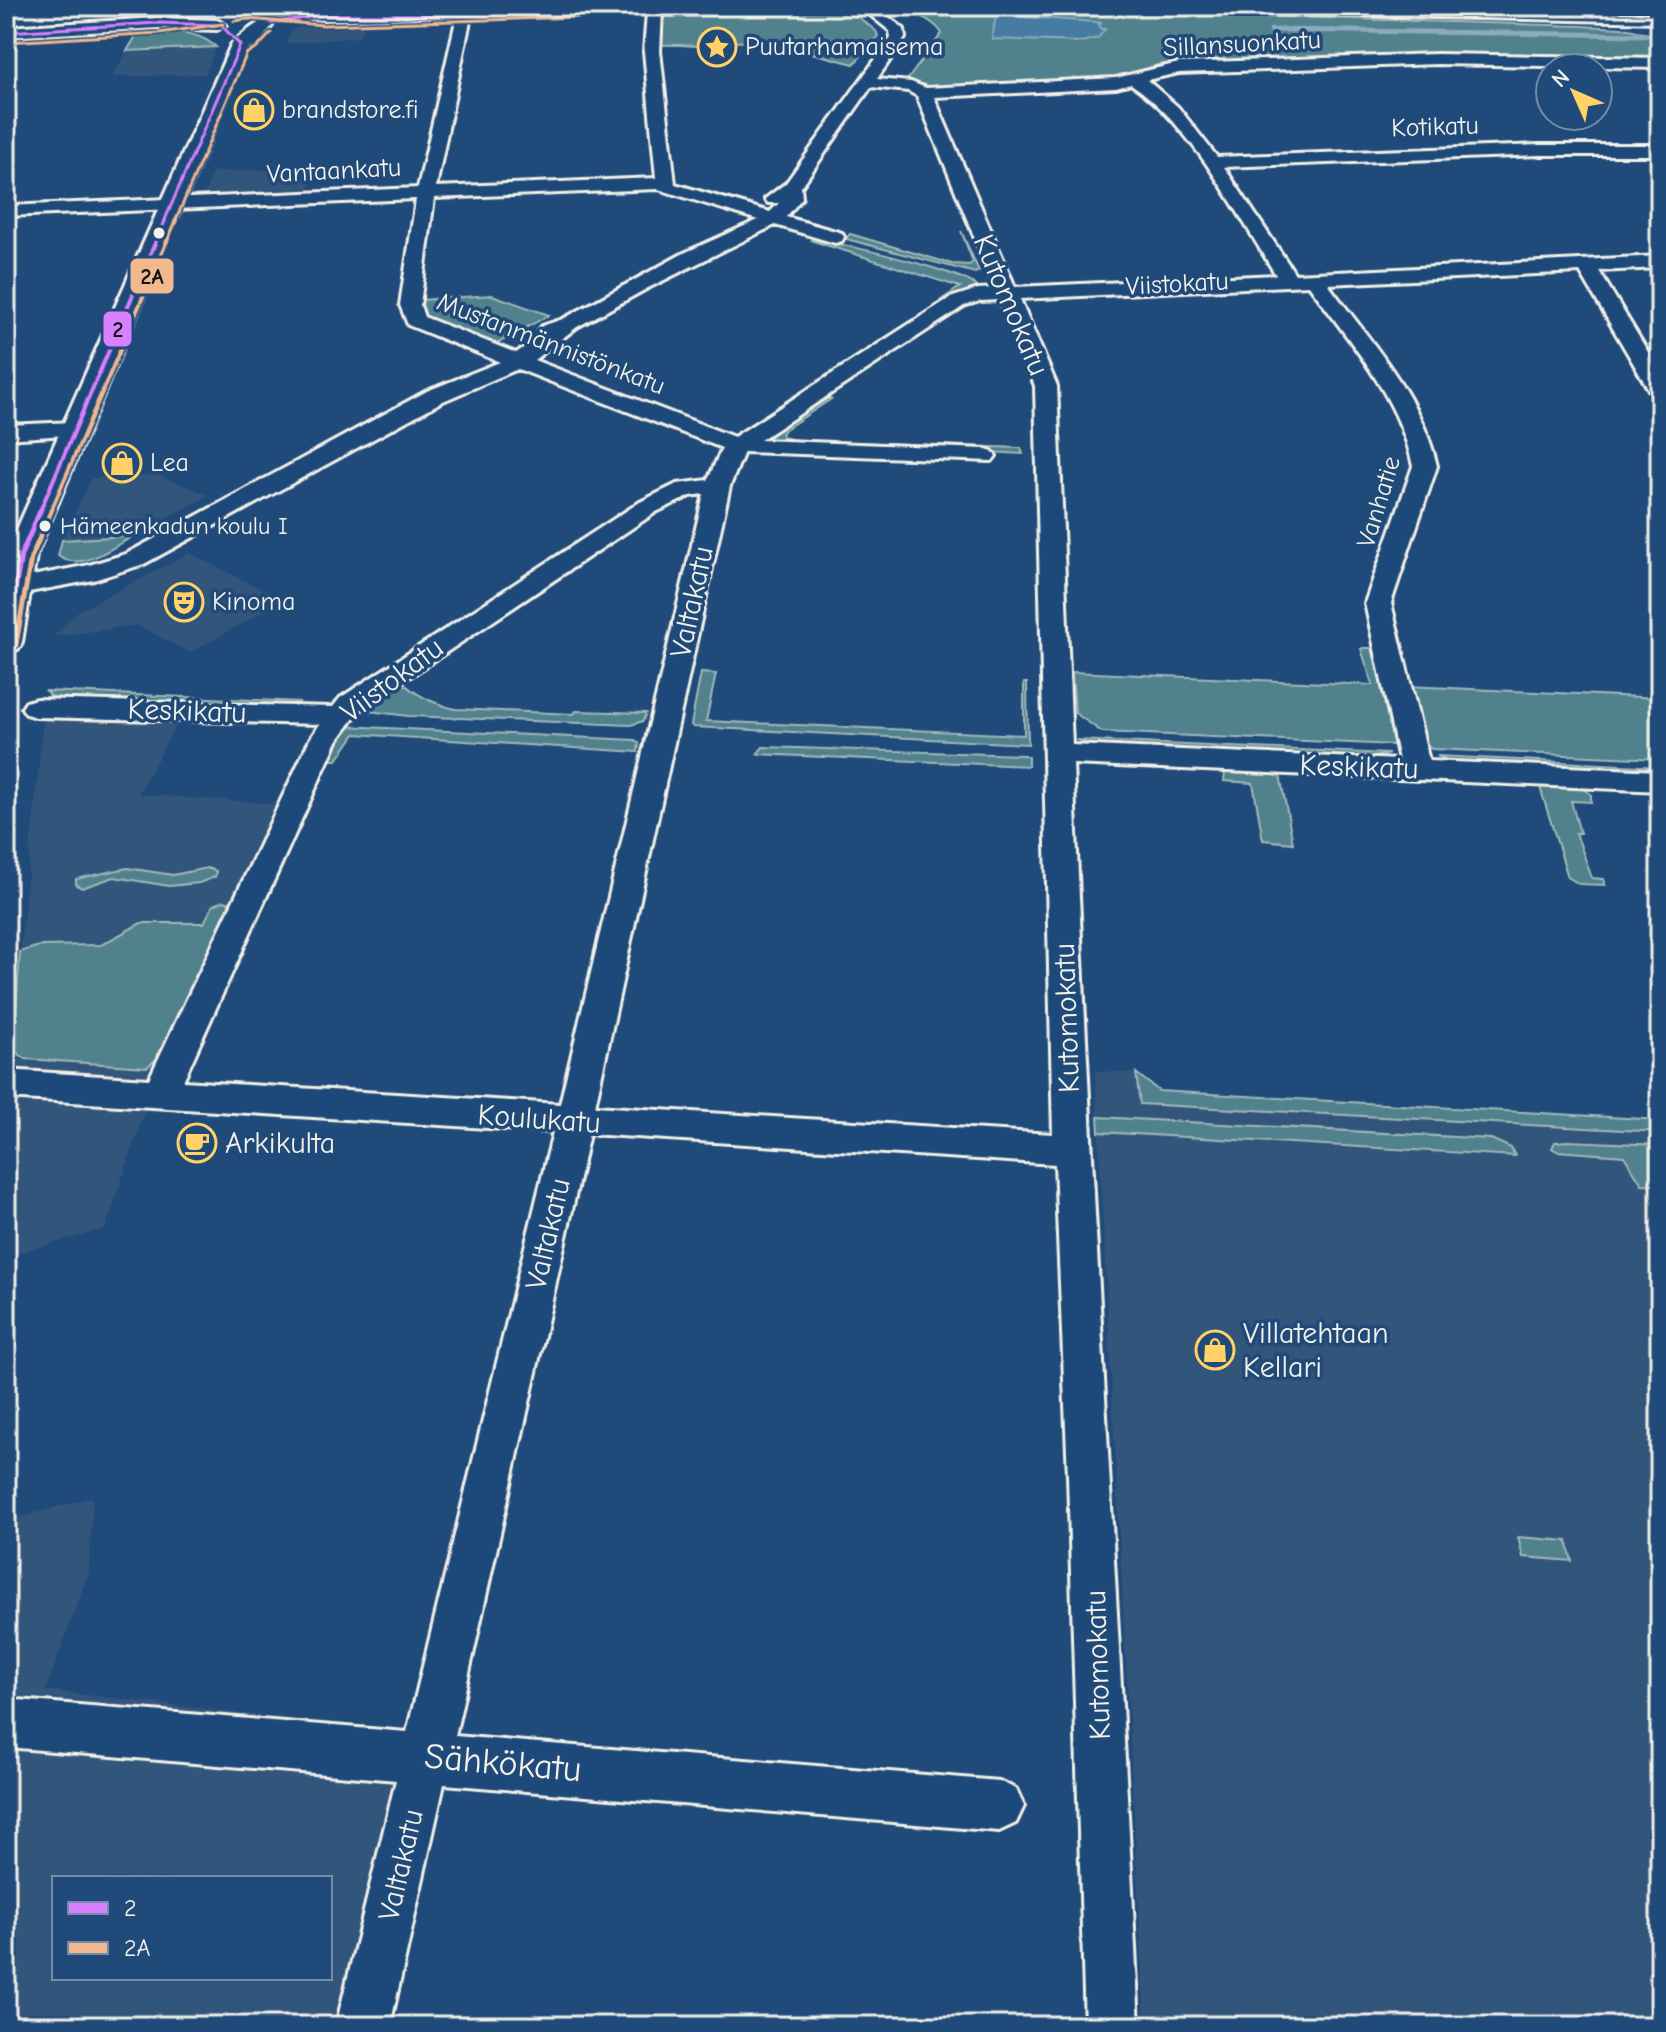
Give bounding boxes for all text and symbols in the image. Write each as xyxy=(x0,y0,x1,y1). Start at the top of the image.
street label: Sillansuonkatu xyxy=(1162,25,1322,63)
place icon: Puutarhamaisema xyxy=(696,26,738,68)
place label: Puutarhamaisema xyxy=(745,32,943,62)
north arrow xyxy=(1534,52,1614,132)
text: N xyxy=(1546,64,1575,93)
shop icon: brandstore.fi xyxy=(233,89,275,131)
place label: brandstore.fi xyxy=(282,95,419,125)
street label: Kotikatu xyxy=(1391,110,1479,144)
street label: Vantaankatu xyxy=(266,153,402,189)
unlabelled marker xyxy=(151,225,167,241)
street label: Kutomokatu xyxy=(966,229,1056,381)
line badge: 2A xyxy=(129,257,175,295)
text: 2A xyxy=(140,264,164,290)
street label: Viistokatu xyxy=(1125,266,1229,302)
street label: Mustanmännistönkatu xyxy=(433,287,669,401)
line badge: 2 xyxy=(102,310,133,348)
text: 2 xyxy=(113,317,124,343)
shop icon: Lea xyxy=(101,442,143,484)
place label: Lea xyxy=(150,448,189,478)
street label: Vanhatie xyxy=(1351,453,1407,551)
place label: Hämeenkadun koulu I xyxy=(60,512,288,540)
marker: Hämeenkadun koulu I xyxy=(37,518,53,534)
street label: Valtakatu xyxy=(663,543,721,661)
theatre icon: Kinoma xyxy=(163,581,205,623)
place label: Kinoma xyxy=(212,587,296,617)
street label: Viistokatu xyxy=(334,630,450,730)
street label: Keskikatu xyxy=(127,691,247,731)
street label: Keskikatu xyxy=(1299,747,1419,787)
street label: Kutomokatu xyxy=(1047,943,1087,1093)
street label: Koulukatu xyxy=(476,1097,602,1141)
cafe icon: Arkikulta xyxy=(176,1122,218,1164)
place label: Arkikulta xyxy=(225,1126,335,1161)
street label: Valtakatu xyxy=(518,1175,578,1293)
place label: Villatehtaan Kellari xyxy=(1243,1316,1389,1385)
shop icon: Villatehtaan Kellari xyxy=(1194,1329,1236,1371)
street label: Kutomokatu xyxy=(1078,1590,1118,1740)
street label: Sähkökatu xyxy=(423,1736,583,1790)
street label: Valtakatu xyxy=(371,1806,431,1924)
legend xyxy=(52,1876,332,1980)
text: 2 xyxy=(124,1894,137,1922)
text: 2A xyxy=(124,1934,151,1962)

